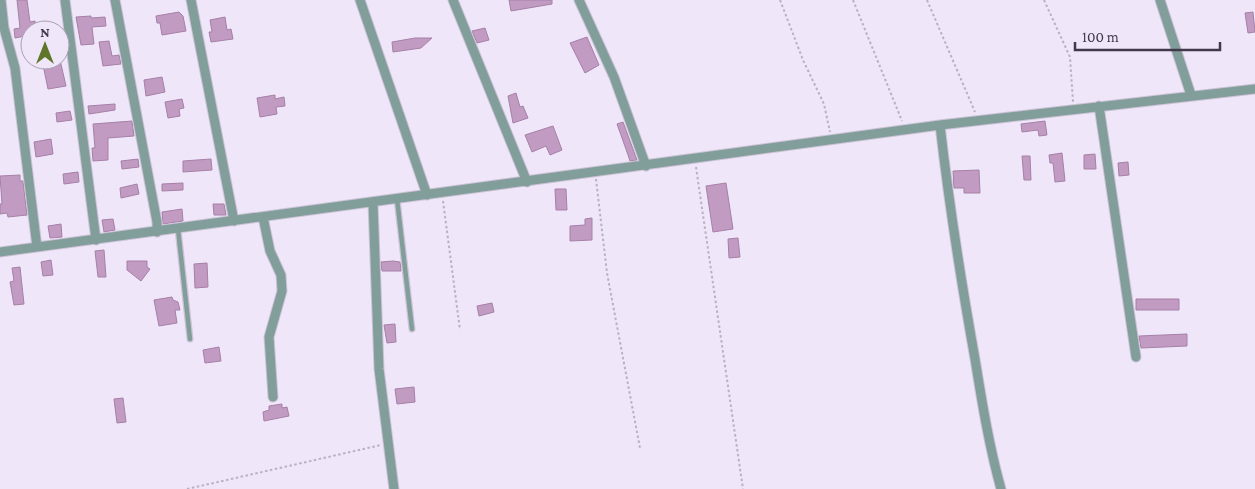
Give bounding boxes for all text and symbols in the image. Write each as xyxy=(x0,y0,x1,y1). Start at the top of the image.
north arrow xyxy=(20,20,70,70)
scale bar xyxy=(1075,20,1220,52)
text: N xyxy=(40,24,50,40)
text: 100 m xyxy=(1082,29,1119,45)

